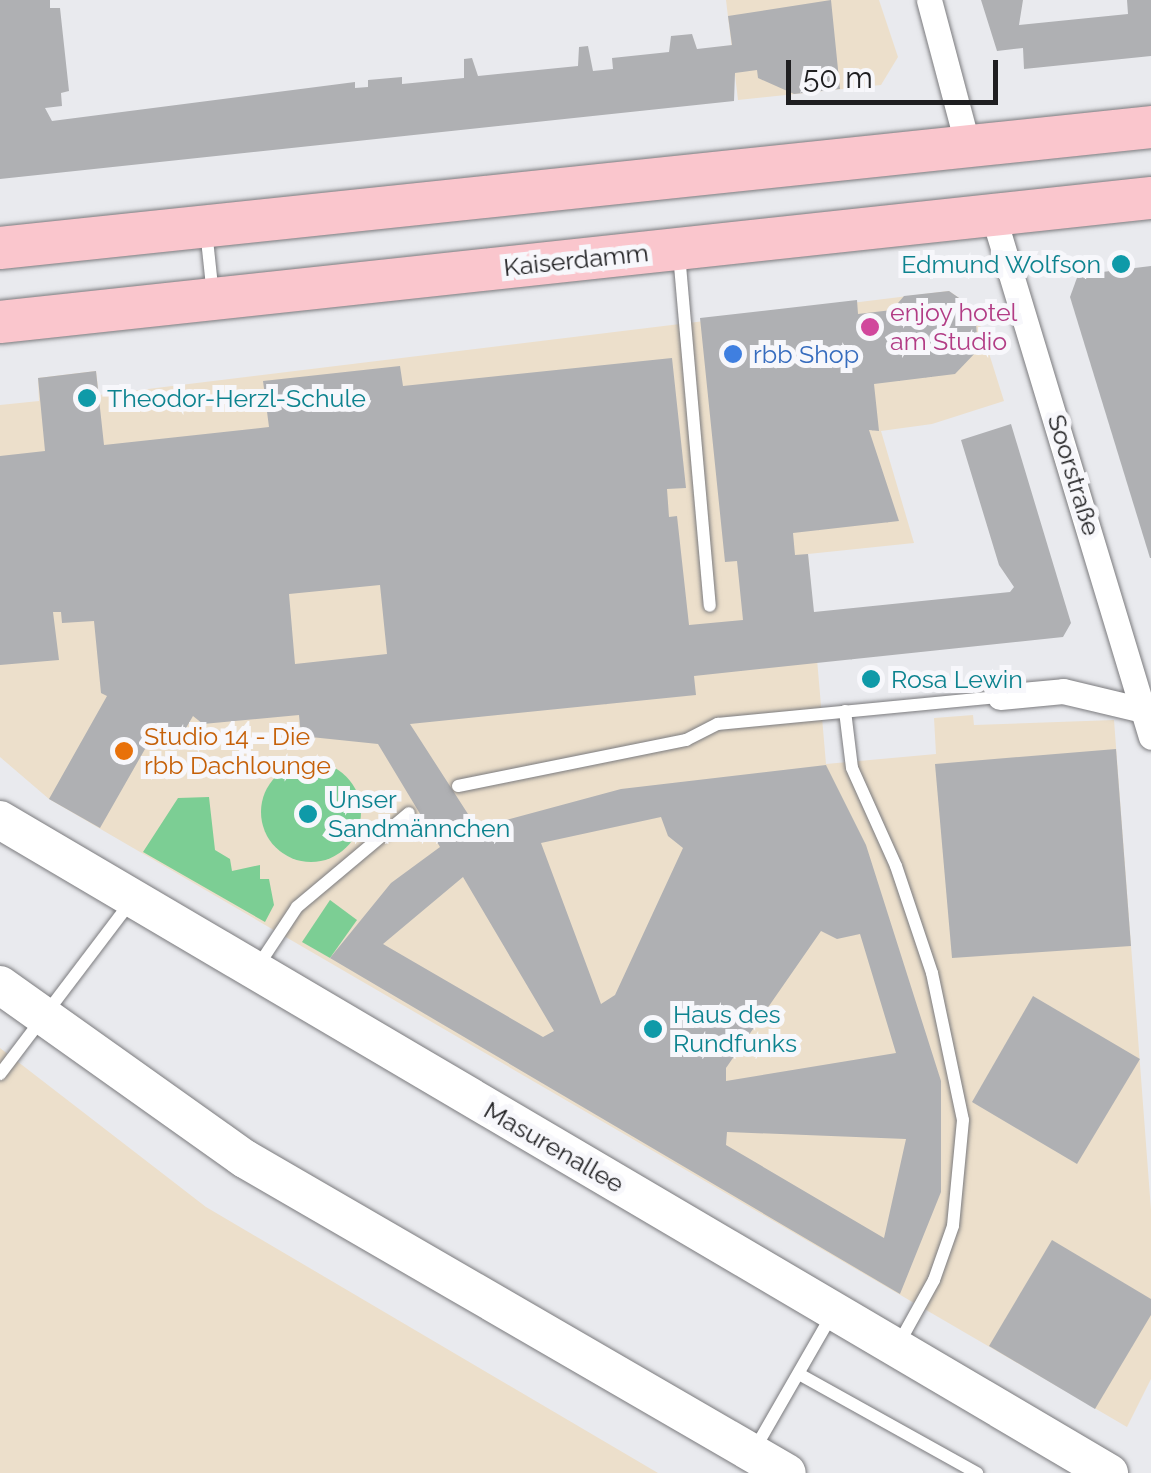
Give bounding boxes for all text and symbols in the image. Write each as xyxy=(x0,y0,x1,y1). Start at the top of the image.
scale bar xyxy=(791,40,1004,102)
text: 50 m xyxy=(803,60,873,95)
street label: Kaiserdamm xyxy=(502,237,650,283)
place label: Edmund Wolfson xyxy=(900,249,1101,279)
marker: Edmund Wolfson xyxy=(1110,253,1132,275)
place label: enjoy hotel am Studio xyxy=(890,298,1018,357)
marker: enjoy hotel am Studio xyxy=(859,316,881,338)
place label: rbb Shop xyxy=(753,339,859,369)
marker: rbb Shop xyxy=(722,343,744,365)
place label: Theodor-Herzl-Schule xyxy=(107,383,366,413)
marker: Theodor-Herzl-Schule xyxy=(76,387,98,409)
street label: Soorstraße xyxy=(1041,411,1107,539)
place label: Rosa Lewin xyxy=(891,664,1023,694)
marker: Rosa Lewin xyxy=(860,668,882,690)
place label: Studio 14 - Die rbb Dachlounge xyxy=(144,722,331,781)
marker: Studio 14 - Die rbb Dachlounge xyxy=(113,740,135,762)
place label: Unser Sandmännchen xyxy=(328,785,510,844)
marker: Unser Sandmännchen xyxy=(297,803,319,825)
place label: Haus des Rundfunks xyxy=(673,1000,797,1059)
marker: Haus des Rundfunks xyxy=(642,1018,664,1040)
street label: Masurenallee xyxy=(479,1095,629,1199)

